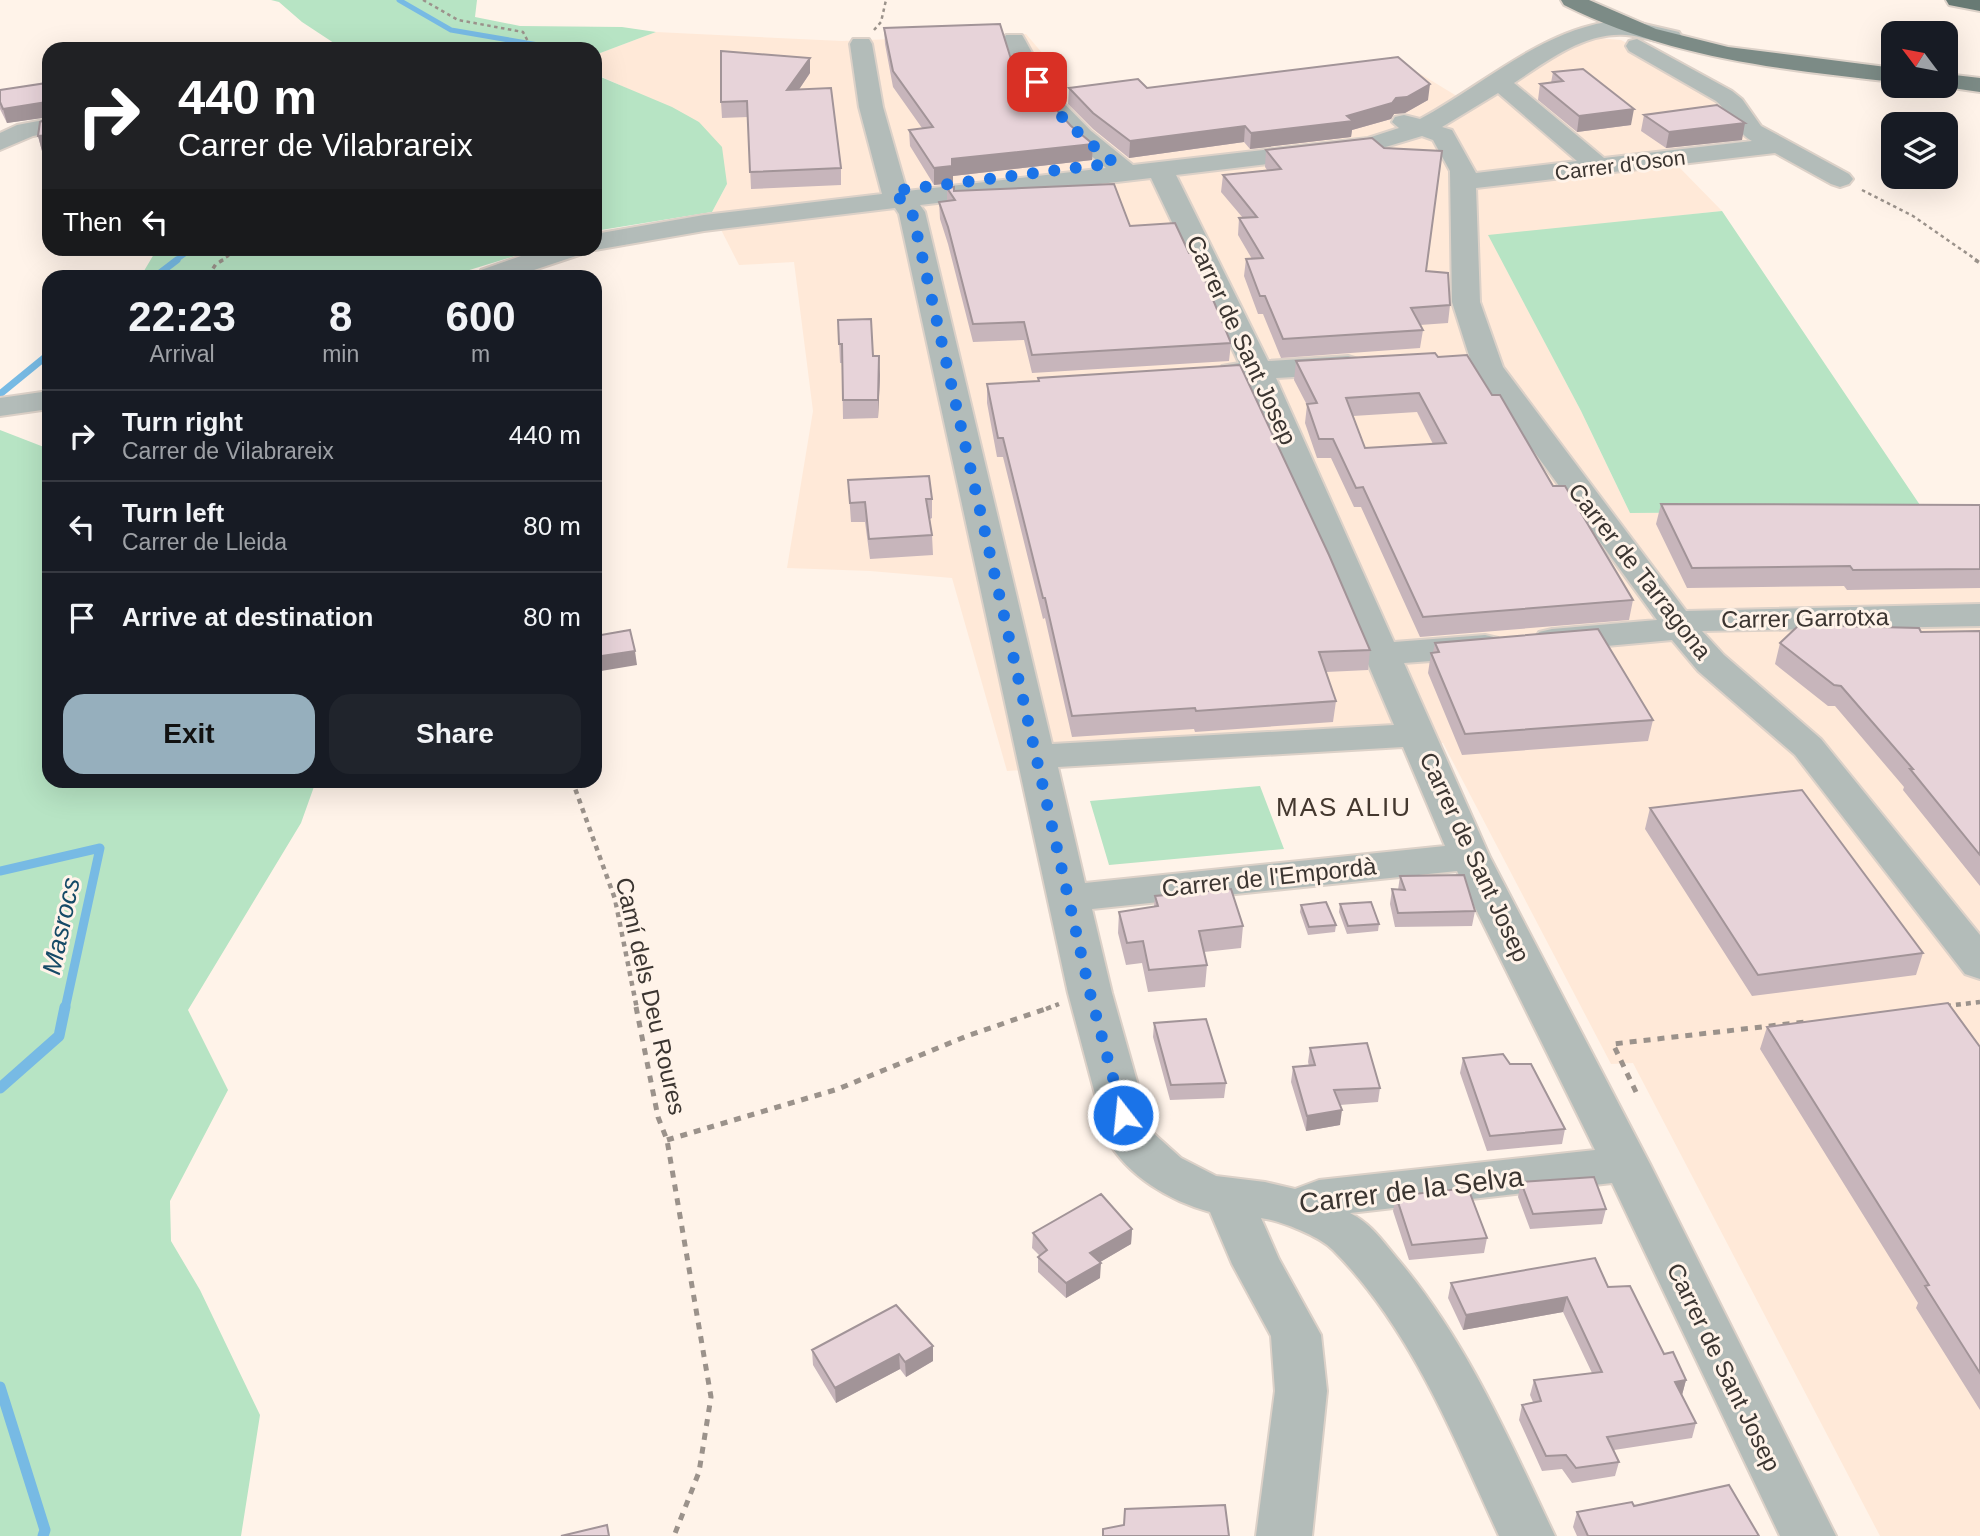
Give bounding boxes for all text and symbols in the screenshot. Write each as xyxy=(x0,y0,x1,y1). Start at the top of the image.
north arrow xyxy=(1881,21,1958,98)
map controls xyxy=(1881,21,1958,189)
pin xyxy=(1007,52,1067,112)
icon: arrive xyxy=(1018,63,1056,101)
icon: right xyxy=(63,70,154,161)
text: 440 m xyxy=(178,70,317,124)
button: layers xyxy=(1881,112,1958,189)
text: Carrer de Vilabrareix xyxy=(178,127,473,163)
street label: Carrer d'Oson xyxy=(1553,146,1687,184)
icon: left xyxy=(136,203,174,241)
text: Then xyxy=(63,207,122,237)
street label: Carrer de Sant Josep xyxy=(1182,231,1302,449)
text: 22:23 xyxy=(128,293,236,340)
text: 8 xyxy=(329,293,352,340)
text: 600 xyxy=(446,293,516,340)
text: Arrival xyxy=(149,341,215,367)
text: min xyxy=(322,341,359,367)
text: m xyxy=(471,341,490,367)
text: Turn right xyxy=(122,407,243,437)
icon: right xyxy=(63,417,101,455)
text: 440 m xyxy=(509,420,581,450)
text: Carrer de Vilabrareix xyxy=(122,438,334,464)
street label: Carrer de Tarragona xyxy=(1563,478,1717,665)
text: Turn left xyxy=(122,498,224,528)
icon: left xyxy=(63,508,101,546)
text: 80 m xyxy=(523,511,581,541)
text: Carrer de Lleida xyxy=(122,529,287,555)
icon: arrive xyxy=(63,599,101,637)
text: Arrive at destination xyxy=(122,602,373,632)
text: 80 m xyxy=(523,602,581,632)
street label: Carrer Garrotxa xyxy=(1721,603,1890,633)
button: Exit xyxy=(63,694,315,774)
button: Share xyxy=(329,694,581,774)
street label: Carrer de Sant Josep xyxy=(1415,748,1535,966)
district label: MAS ALIU xyxy=(1276,792,1412,822)
street label: Carrer de l'Empordà xyxy=(1161,852,1378,902)
water label: Masrocs xyxy=(36,875,86,977)
street label: Camí dels Deu Roures xyxy=(611,875,691,1117)
position arrow xyxy=(1086,1078,1160,1152)
street label: Carrer de la Selva xyxy=(1297,1161,1525,1219)
street label: Carrer de Sant Josep xyxy=(1662,1259,1786,1475)

